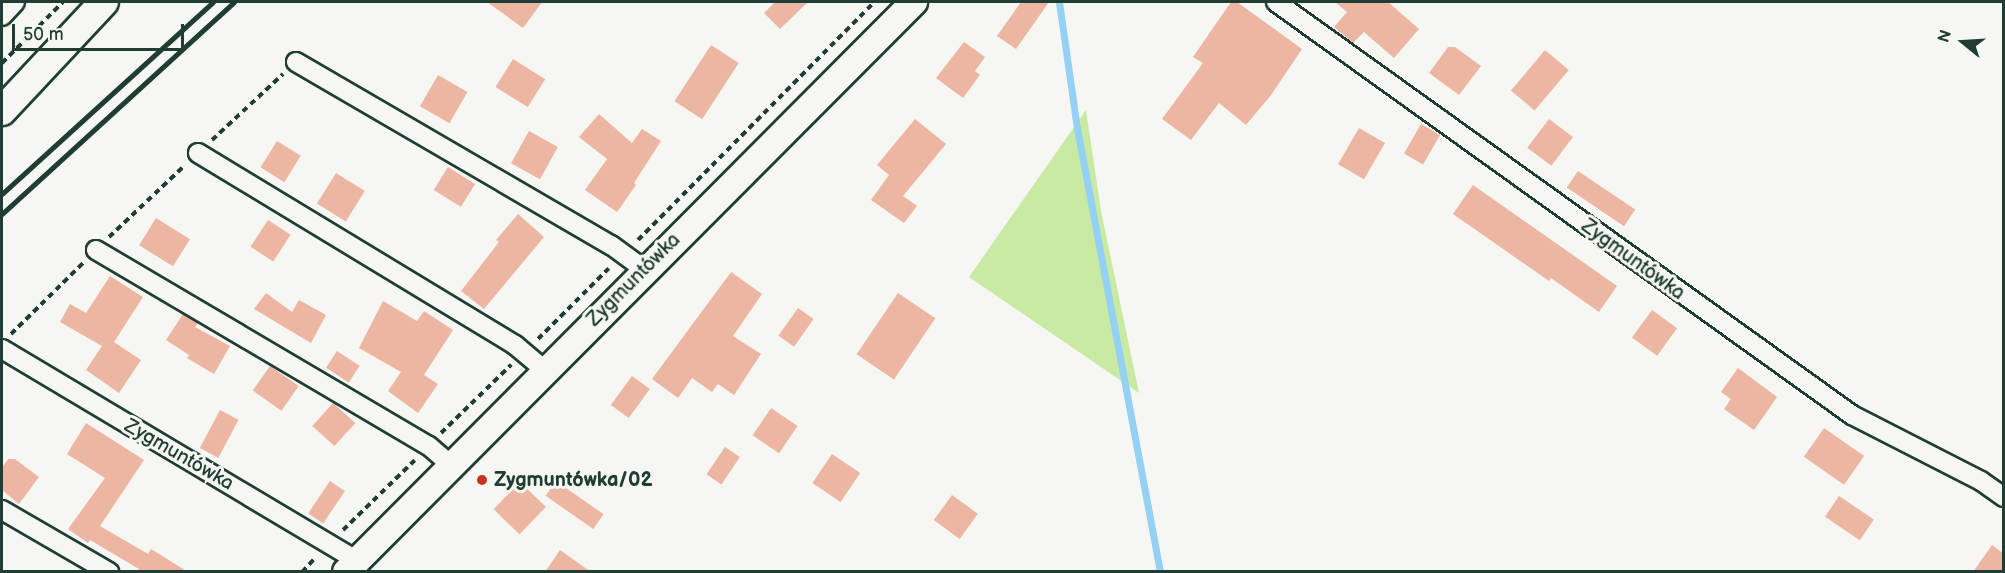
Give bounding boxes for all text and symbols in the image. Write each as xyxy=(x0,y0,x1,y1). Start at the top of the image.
scale bar xyxy=(15,12,188,50)
north arrow xyxy=(1933,12,1993,72)
text: 50 m xyxy=(23,24,64,45)
text: N xyxy=(1935,28,1956,45)
street label: Zygmuntówka xyxy=(1577,214,1689,306)
street label: Zygmuntówka xyxy=(582,228,686,332)
street label: Zygmuntówka xyxy=(120,414,238,496)
place label: Zygmuntówka/02 xyxy=(494,468,652,492)
marker: Zygmuntówka/02 xyxy=(475,473,489,487)

